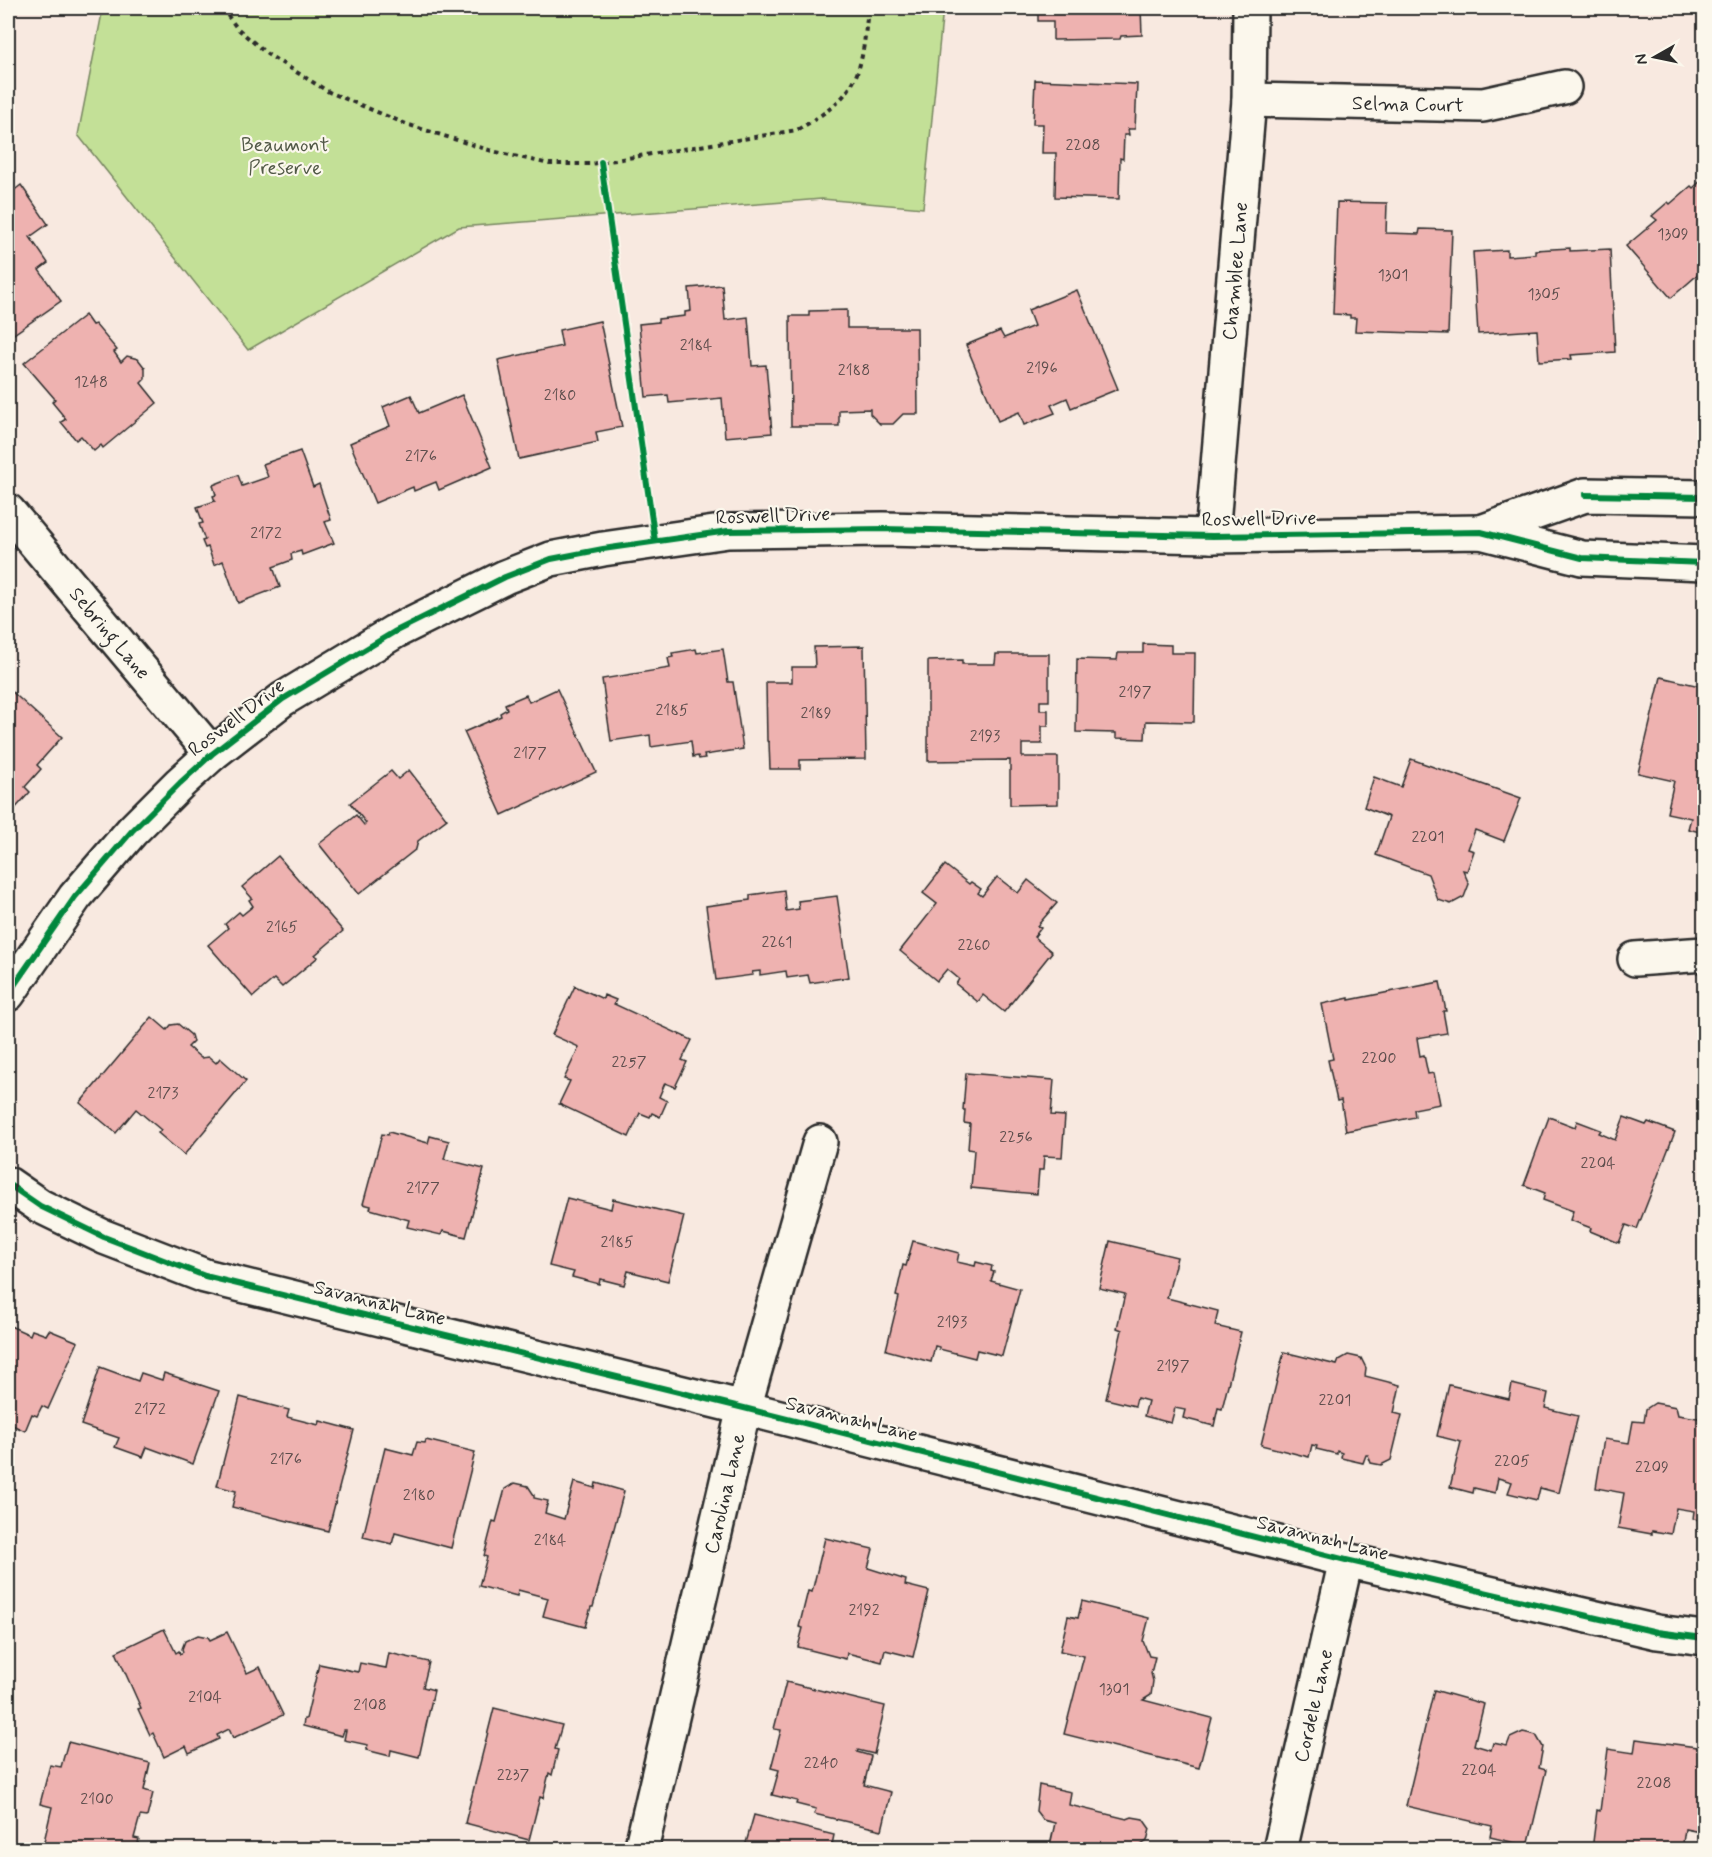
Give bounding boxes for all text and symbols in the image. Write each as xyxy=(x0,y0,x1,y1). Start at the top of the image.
north arrow xyxy=(1625,27,1685,87)
text: N xyxy=(1630,52,1653,66)
street label: Selma Court xyxy=(1352,90,1464,120)
park label: Beaumont Preserve xyxy=(241,132,329,182)
house number: 2208 xyxy=(1066,135,1100,156)
street label: Chamblee Lane xyxy=(1217,201,1255,341)
house number: 1309 xyxy=(1657,224,1689,245)
house number: 1301 xyxy=(1378,265,1408,286)
house number: 1305 xyxy=(1527,284,1561,305)
house number: 2184 xyxy=(680,335,712,356)
house number: 2196 xyxy=(1026,358,1058,379)
house number: 2188 xyxy=(838,360,870,381)
house number: 1248 xyxy=(74,372,108,393)
house number: 2180 xyxy=(544,385,576,406)
house number: 2176 xyxy=(405,446,437,467)
street label: Roswell Drive xyxy=(715,501,831,532)
street label: Roswell Drive xyxy=(1201,505,1317,534)
house number: 2172 xyxy=(250,523,282,544)
street label: Sebring Lane xyxy=(62,582,156,686)
street label: Roswell Drive xyxy=(183,673,291,764)
house number: 2197 xyxy=(1119,682,1152,703)
house number: 2185 xyxy=(656,700,688,721)
house number: 2189 xyxy=(800,703,832,724)
house number: 2193 xyxy=(970,726,1000,747)
house number: 2177 xyxy=(513,743,547,764)
house number: 2201 xyxy=(1411,827,1445,848)
house number: 2165 xyxy=(266,917,298,938)
house number: 2261 xyxy=(762,932,792,953)
house number: 2260 xyxy=(958,935,990,956)
house number: 2200 xyxy=(1362,1048,1396,1069)
house number: 2257 xyxy=(612,1052,647,1073)
house number: 2173 xyxy=(148,1083,178,1104)
house number: 2256 xyxy=(999,1127,1033,1148)
house number: 2204 xyxy=(1580,1153,1616,1174)
house number: 2177 xyxy=(406,1178,440,1199)
house number: 2185 xyxy=(601,1232,633,1253)
street label: Savannah Lane xyxy=(311,1274,448,1333)
house number: 2193 xyxy=(937,1312,967,1333)
house number: 2197 xyxy=(1157,1356,1190,1377)
street label: Savannah Lane xyxy=(783,1390,920,1449)
house number: 2201 xyxy=(1318,1390,1352,1411)
house number: 2172 xyxy=(134,1399,166,1420)
street label: Carolina Lane xyxy=(698,1431,753,1557)
house number: 2176 xyxy=(270,1449,302,1470)
house number: 2205 xyxy=(1494,1451,1530,1472)
house number: 2209 xyxy=(1635,1457,1669,1478)
house number: 2180 xyxy=(403,1485,435,1506)
street label: Savannah Lane xyxy=(1254,1509,1391,1568)
house number: 2184 xyxy=(534,1530,566,1551)
house number: 2192 xyxy=(849,1600,880,1621)
street label: Cordele Lane xyxy=(1288,1647,1340,1765)
house number: 1301 xyxy=(1099,1679,1129,1700)
house number: 2104 xyxy=(188,1687,222,1708)
house number: 2108 xyxy=(353,1695,387,1716)
house number: 2240 xyxy=(804,1753,838,1774)
house number: 2204 xyxy=(1461,1760,1497,1781)
house number: 2237 xyxy=(497,1765,530,1786)
house number: 2208 xyxy=(1637,1773,1671,1794)
house number: 2100 xyxy=(80,1789,114,1810)

